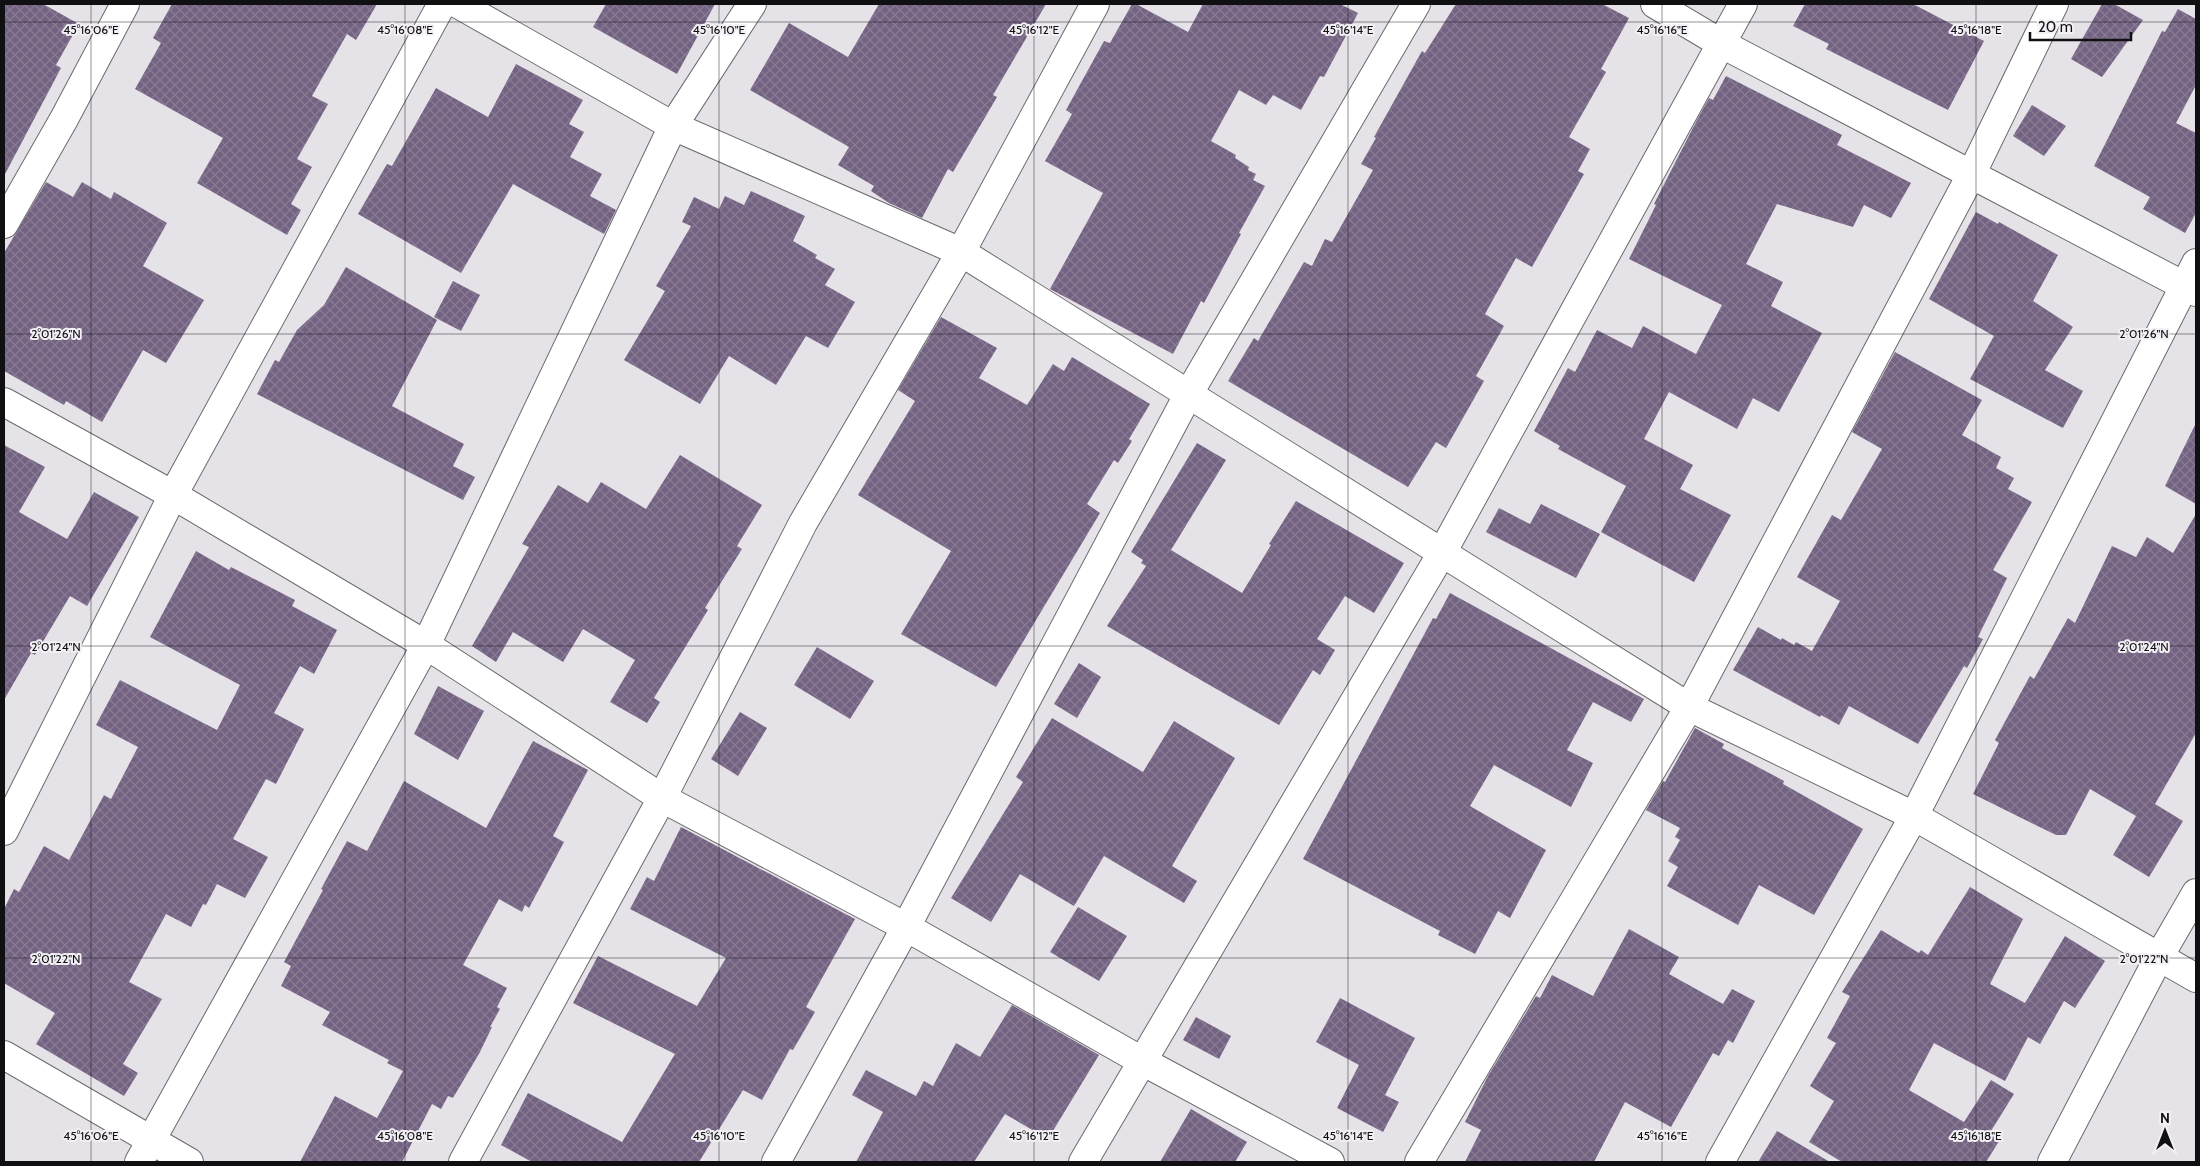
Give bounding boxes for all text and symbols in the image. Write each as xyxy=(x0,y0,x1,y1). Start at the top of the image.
scale bar xyxy=(2030,10,2131,42)
text: 20 m xyxy=(2038,18,2073,36)
text: 45°16'06"E xyxy=(63,22,119,37)
text: 45°16'08"E xyxy=(377,22,433,37)
text: 45°16'10"E xyxy=(693,22,746,37)
text: 45°16'12"E xyxy=(1009,22,1060,37)
text: 45°16'14"E xyxy=(1323,22,1374,37)
text: 45°16'16"E xyxy=(1637,22,1688,37)
text: 45°16'18"E xyxy=(1950,22,2002,37)
text: 2°01'26"N xyxy=(31,326,81,341)
text: 2°01'26"N xyxy=(2119,326,2169,341)
text: 2°01'24"N xyxy=(31,639,81,654)
text: 2°01'24"N xyxy=(2119,639,2169,654)
text: 2°01'22"N xyxy=(31,951,81,966)
text: 2°01'22"N xyxy=(2119,951,2169,966)
north arrow xyxy=(2140,1106,2190,1156)
text: N xyxy=(2160,1109,2170,1127)
text: 45°16'06"E xyxy=(63,1128,119,1143)
text: 45°16'08"E xyxy=(377,1128,433,1143)
text: 45°16'10"E xyxy=(693,1128,746,1143)
text: 45°16'12"E xyxy=(1009,1128,1060,1143)
text: 45°16'14"E xyxy=(1323,1128,1374,1143)
text: 45°16'16"E xyxy=(1637,1128,1688,1143)
text: 45°16'18"E xyxy=(1950,1128,2002,1143)

